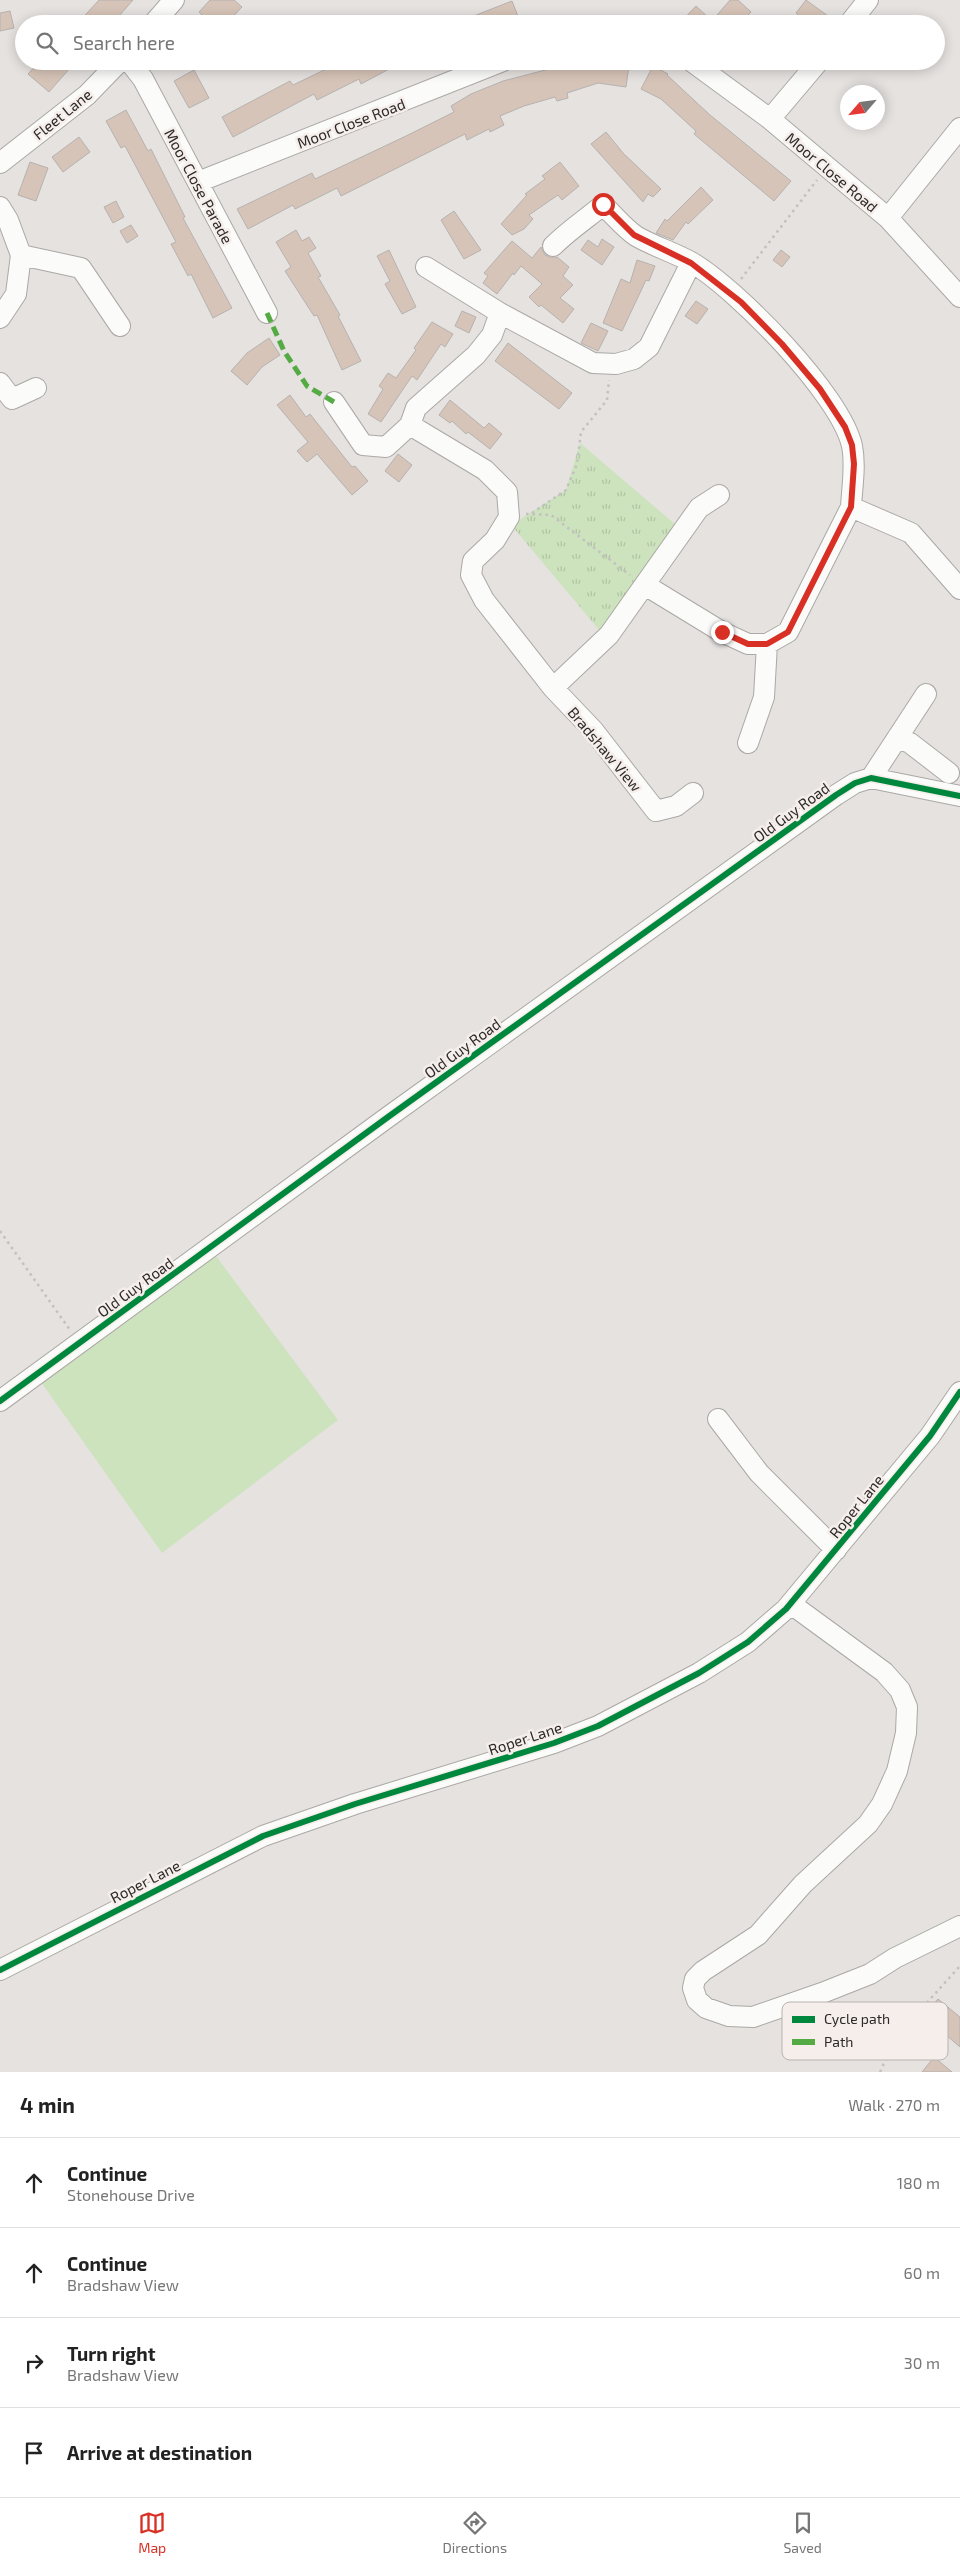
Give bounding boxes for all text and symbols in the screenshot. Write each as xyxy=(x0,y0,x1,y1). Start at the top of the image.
search box xyxy=(15,15,945,70)
icon: search xyxy=(33,29,61,57)
text: Search here xyxy=(73,31,175,54)
street label: Fleet Lane xyxy=(29,85,95,143)
north arrow xyxy=(840,85,885,130)
street label: Moor Close Road xyxy=(294,94,408,152)
street label: Moor Close Parade xyxy=(161,125,237,247)
street label: Moor Close Road xyxy=(782,128,882,216)
route start xyxy=(592,193,615,216)
route end xyxy=(711,621,734,644)
street label: Bradshaw View xyxy=(564,703,646,795)
street label: Old Guy Road xyxy=(749,778,833,846)
street label: Old Guy Road xyxy=(420,1014,504,1082)
street label: Old Guy Road xyxy=(93,1253,177,1321)
street label: Roper Lane xyxy=(825,1471,887,1541)
street label: Roper Lane xyxy=(486,1718,564,1758)
street label: Roper Lane xyxy=(107,1856,183,1906)
legend xyxy=(782,2002,948,2060)
text: Cycle path xyxy=(824,2010,890,2027)
text: Path xyxy=(824,2033,853,2050)
text: 4 min xyxy=(20,2092,75,2117)
text: Walk · 270 m xyxy=(848,2095,940,2114)
text: Continue xyxy=(67,2162,147,2185)
icon: ahead xyxy=(20,2169,48,2197)
text: 180 m xyxy=(897,2173,940,2192)
text: Stonehouse Drive xyxy=(67,2185,195,2204)
text: Continue xyxy=(67,2252,147,2275)
icon: ahead xyxy=(20,2259,48,2287)
text: 60 m xyxy=(904,2263,940,2282)
text: Bradshaw View xyxy=(67,2275,179,2294)
text: Turn right xyxy=(67,2342,155,2365)
icon: right xyxy=(20,2349,48,2377)
text: 30 m xyxy=(904,2353,940,2372)
text: Bradshaw View xyxy=(67,2365,179,2384)
icon: arrive xyxy=(20,2439,48,2467)
text: Arrive at destination xyxy=(67,2441,252,2464)
tab: Map xyxy=(138,2509,166,2556)
tab: Directions xyxy=(443,2509,507,2556)
tab: Saved xyxy=(783,2509,822,2556)

